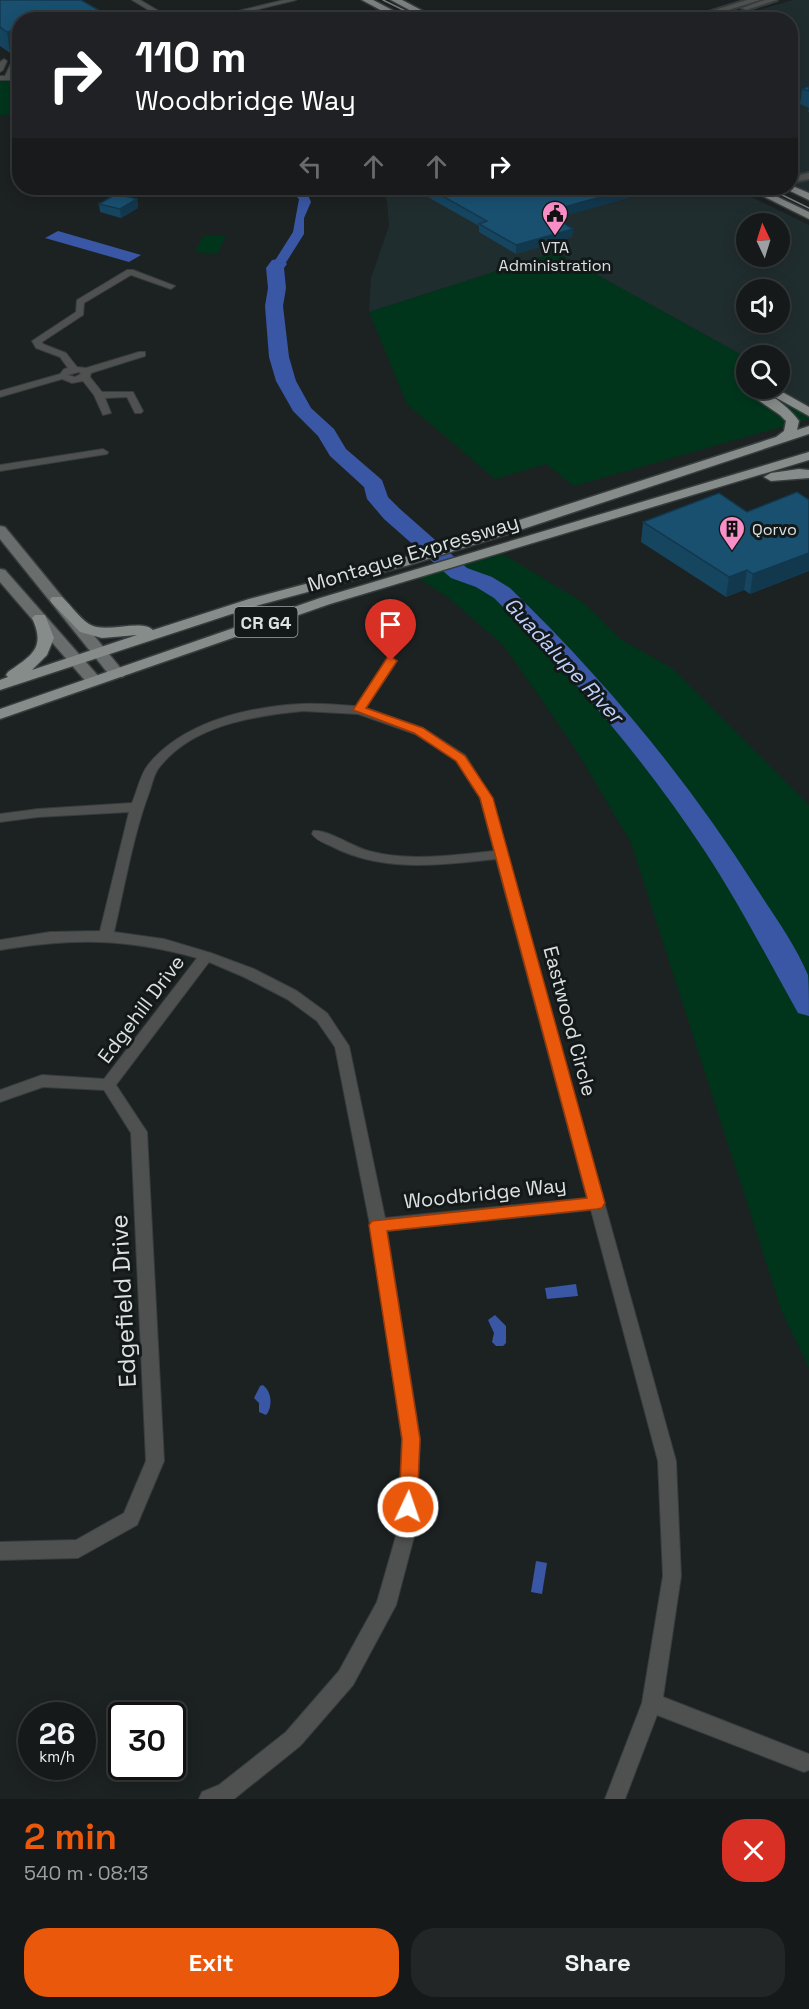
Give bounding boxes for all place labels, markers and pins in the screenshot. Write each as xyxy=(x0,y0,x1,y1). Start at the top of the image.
public building icon: VTA Administration xyxy=(540,199,570,237)
place label: VTA Administration xyxy=(499,237,611,276)
building icon: Qorvo xyxy=(717,514,747,552)
place label: Qorvo xyxy=(752,519,797,540)
pin xyxy=(365,599,416,661)

